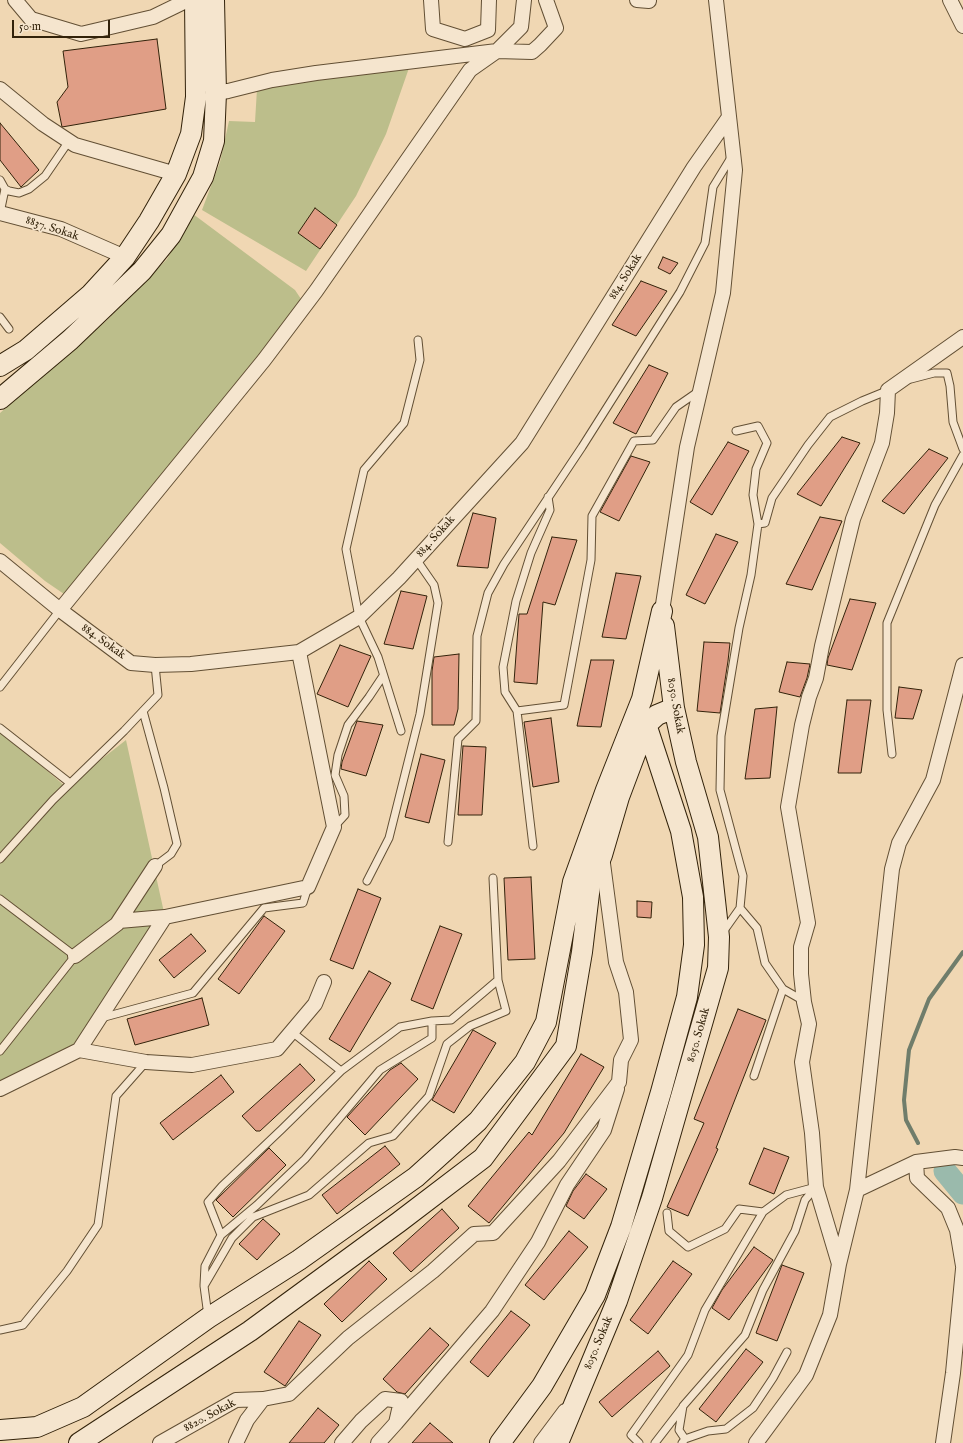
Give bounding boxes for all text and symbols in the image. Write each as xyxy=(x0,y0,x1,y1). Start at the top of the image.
scale bar xyxy=(14,12,112,38)
text: 50 m xyxy=(19,19,41,34)
street label: 8837. Sokak xyxy=(23,214,81,244)
street label: 884. Sokak xyxy=(606,251,646,303)
street label: 884. Sokak xyxy=(413,513,459,561)
street label: 884. Sokak xyxy=(78,621,128,663)
street label: 8050. Sokak xyxy=(663,677,687,735)
street label: 8050. Sokak xyxy=(684,1006,714,1064)
street label: 8050. Sokak xyxy=(581,1314,617,1372)
street label: 8820. Sokak xyxy=(182,1396,238,1436)

